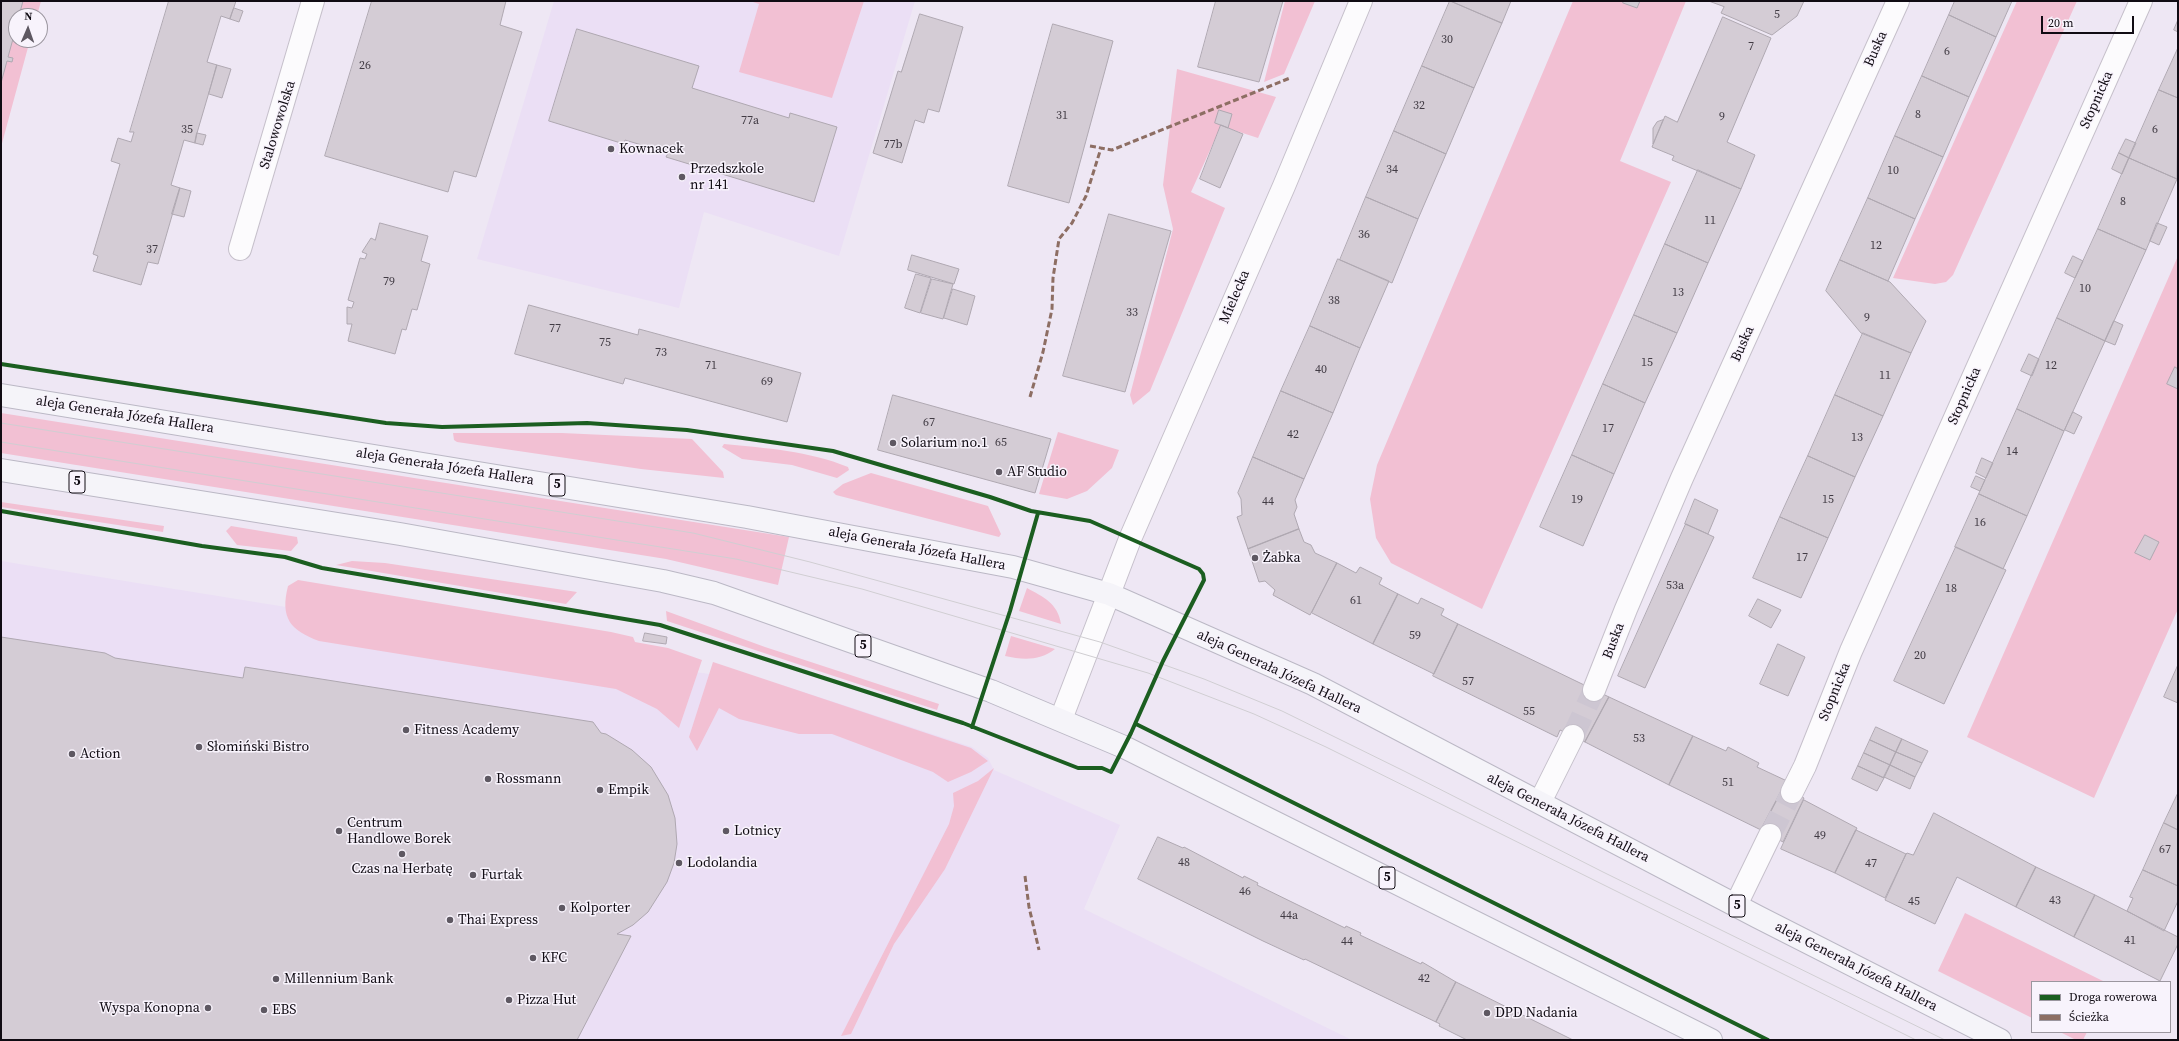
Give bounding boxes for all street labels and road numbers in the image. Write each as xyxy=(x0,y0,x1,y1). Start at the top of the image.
street label: Buska xyxy=(1861,28,1891,70)
street label: Stopnicka xyxy=(2077,69,2117,131)
street label: Stalowowolska xyxy=(257,79,299,171)
street label: Mielecka xyxy=(1216,268,1254,326)
street label: Buska xyxy=(1728,323,1758,365)
street label: Stopnicka xyxy=(1945,365,1985,427)
street label: aleja Generała Józefa Hallera xyxy=(35,393,215,437)
street label: aleja Generała Józefa Hallera xyxy=(355,445,535,489)
road number: 5 xyxy=(69,471,85,493)
road number: 5 xyxy=(549,474,565,496)
street label: aleja Generała Józefa Hallera xyxy=(827,524,1007,574)
street label: Buska xyxy=(1599,621,1629,661)
street label: aleja Generała Józefa Hallera xyxy=(1194,626,1364,718)
road number: 5 xyxy=(855,635,871,657)
street label: Stopnicka xyxy=(1816,660,1854,724)
street label: aleja Generała Józefa Hallera xyxy=(1484,770,1652,866)
road number: 5 xyxy=(1379,867,1395,889)
road number: 5 xyxy=(1729,895,1745,917)
street label: aleja Generała Józefa Hallera xyxy=(1772,919,1940,1015)

